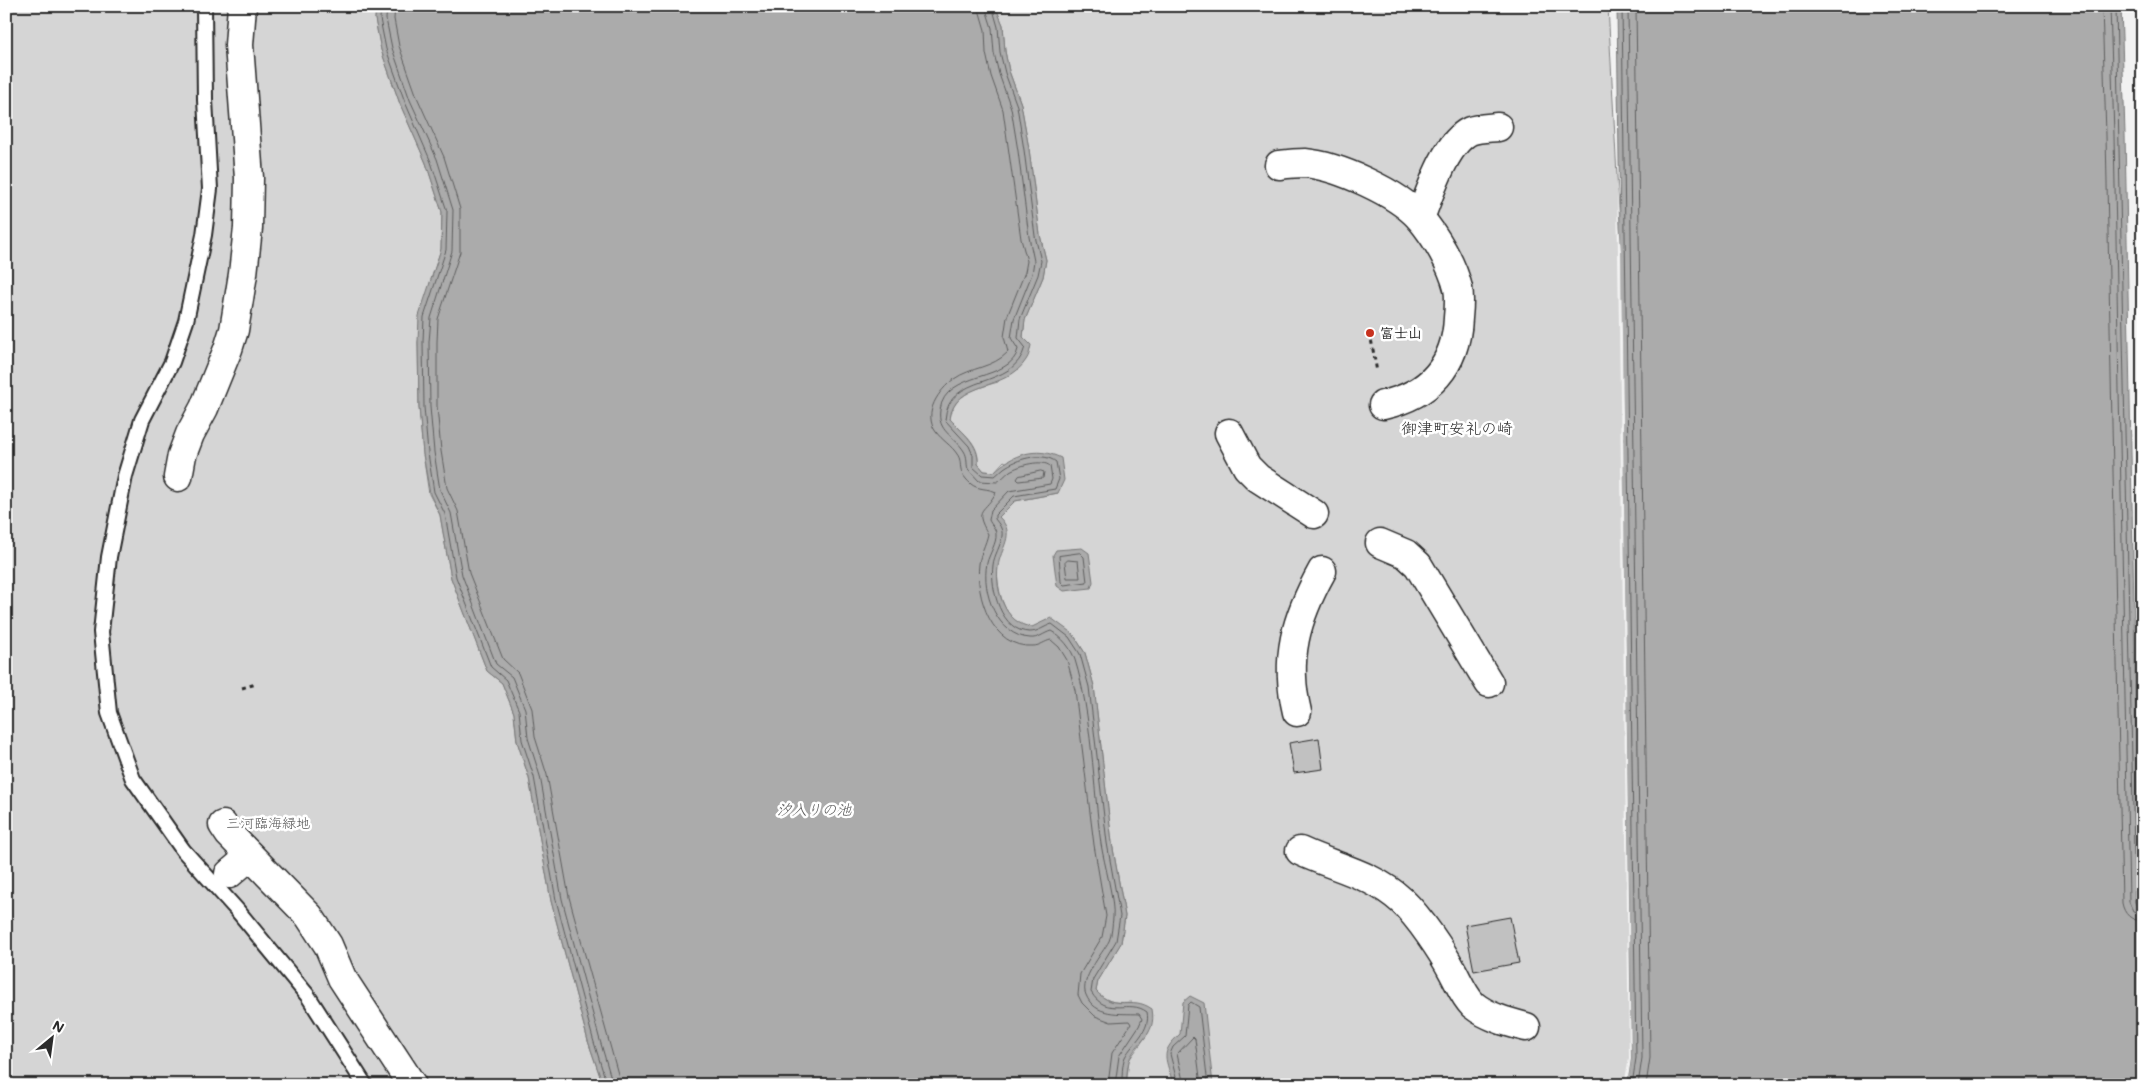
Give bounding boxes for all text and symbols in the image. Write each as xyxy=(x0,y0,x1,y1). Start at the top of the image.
place label: 富士山 xyxy=(1380,323,1422,342)
marker: 富士山 xyxy=(1364,327,1376,339)
district label: 御津町安礼の崎 xyxy=(1401,417,1513,438)
water label: 汐入りの池 xyxy=(776,799,852,819)
park label: 三河臨海緑地 xyxy=(226,813,310,832)
north arrow xyxy=(28,1014,78,1064)
text: N xyxy=(49,1015,68,1037)

